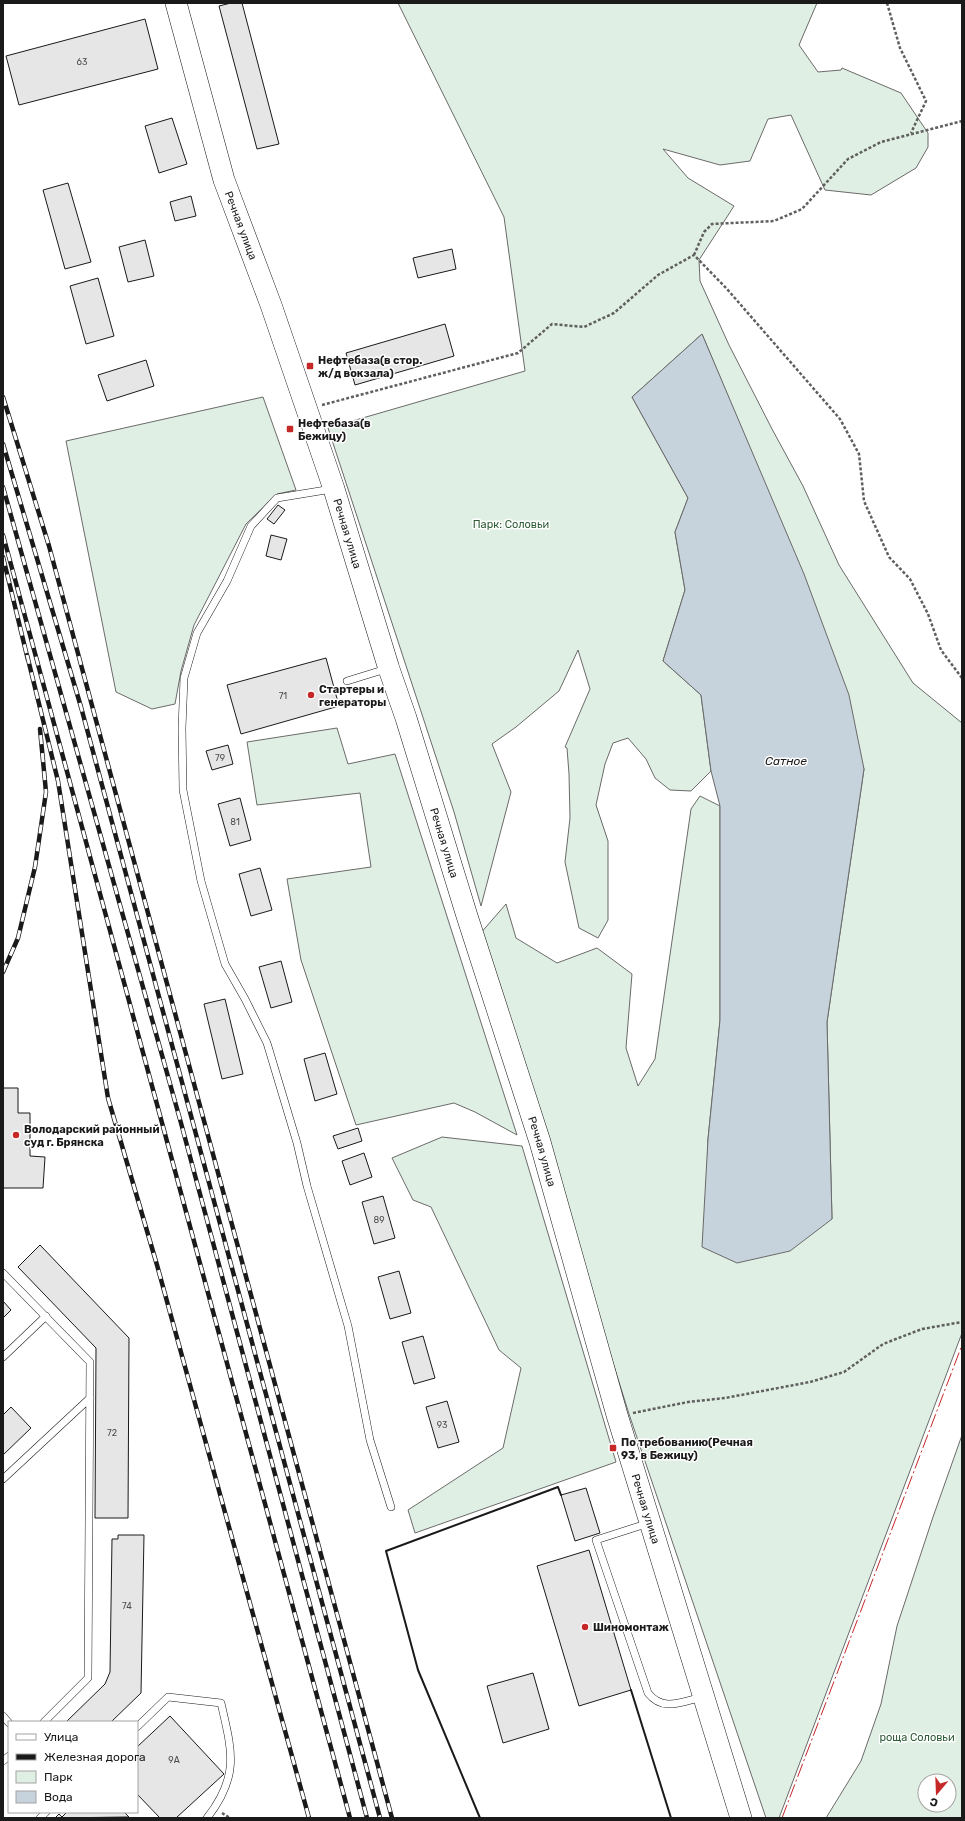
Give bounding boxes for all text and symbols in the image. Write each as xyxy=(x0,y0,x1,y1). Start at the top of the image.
house number: 63 xyxy=(77,57,87,67)
street label: Речная улица xyxy=(222,189,260,262)
place label: Нефтебаза(в стор. ж/д вокзала) xyxy=(318,354,422,380)
marker: Нефтебаза(в стор. ж/д вокзала) xyxy=(305,361,315,371)
place label: Нефтебаза(в Бежицу) xyxy=(298,417,371,443)
marker: Нефтебаза(в Бежицу) xyxy=(285,424,295,434)
street label: Речная улица xyxy=(331,497,364,570)
park label: Парк: Соловьи xyxy=(473,518,549,531)
place label: Стартеры и генераторы xyxy=(319,683,386,709)
marker: Стартеры и генераторы xyxy=(306,690,316,700)
house number: 71 xyxy=(279,691,287,701)
house number: 79 xyxy=(215,753,225,763)
water label: Сатное xyxy=(765,754,807,768)
street label: Речная улица xyxy=(428,806,461,879)
house number: 81 xyxy=(230,817,240,827)
street label: Речная улица xyxy=(526,1115,559,1188)
place label: Володарский районный суд г. Брянска xyxy=(24,1123,159,1149)
marker: Володарский районный суд г. Брянска xyxy=(11,1130,21,1140)
house number: 89 xyxy=(373,1215,385,1225)
house number: 93 xyxy=(437,1420,447,1430)
house number: 72 xyxy=(107,1428,117,1438)
place label: По требованию(Речная 93, в Бежицу) xyxy=(621,1436,753,1462)
marker: По требованию(Речная 93, в Бежицу) xyxy=(608,1443,618,1453)
street label: Речная улица xyxy=(629,1472,663,1545)
house number: 74 xyxy=(122,1601,132,1611)
place label: Шиномонтаж xyxy=(593,1621,669,1634)
marker: Шиномонтаж xyxy=(580,1622,590,1632)
legend xyxy=(8,1721,138,1813)
text: Улица xyxy=(44,1730,78,1744)
park label: роща Соловьи xyxy=(879,1731,955,1744)
text: Железная дорога xyxy=(44,1750,146,1764)
house number: 9А xyxy=(168,1755,180,1765)
text: Парк xyxy=(44,1770,73,1784)
north arrow xyxy=(917,1773,957,1813)
text: Вода xyxy=(44,1790,73,1804)
text: С xyxy=(928,1794,940,1809)

